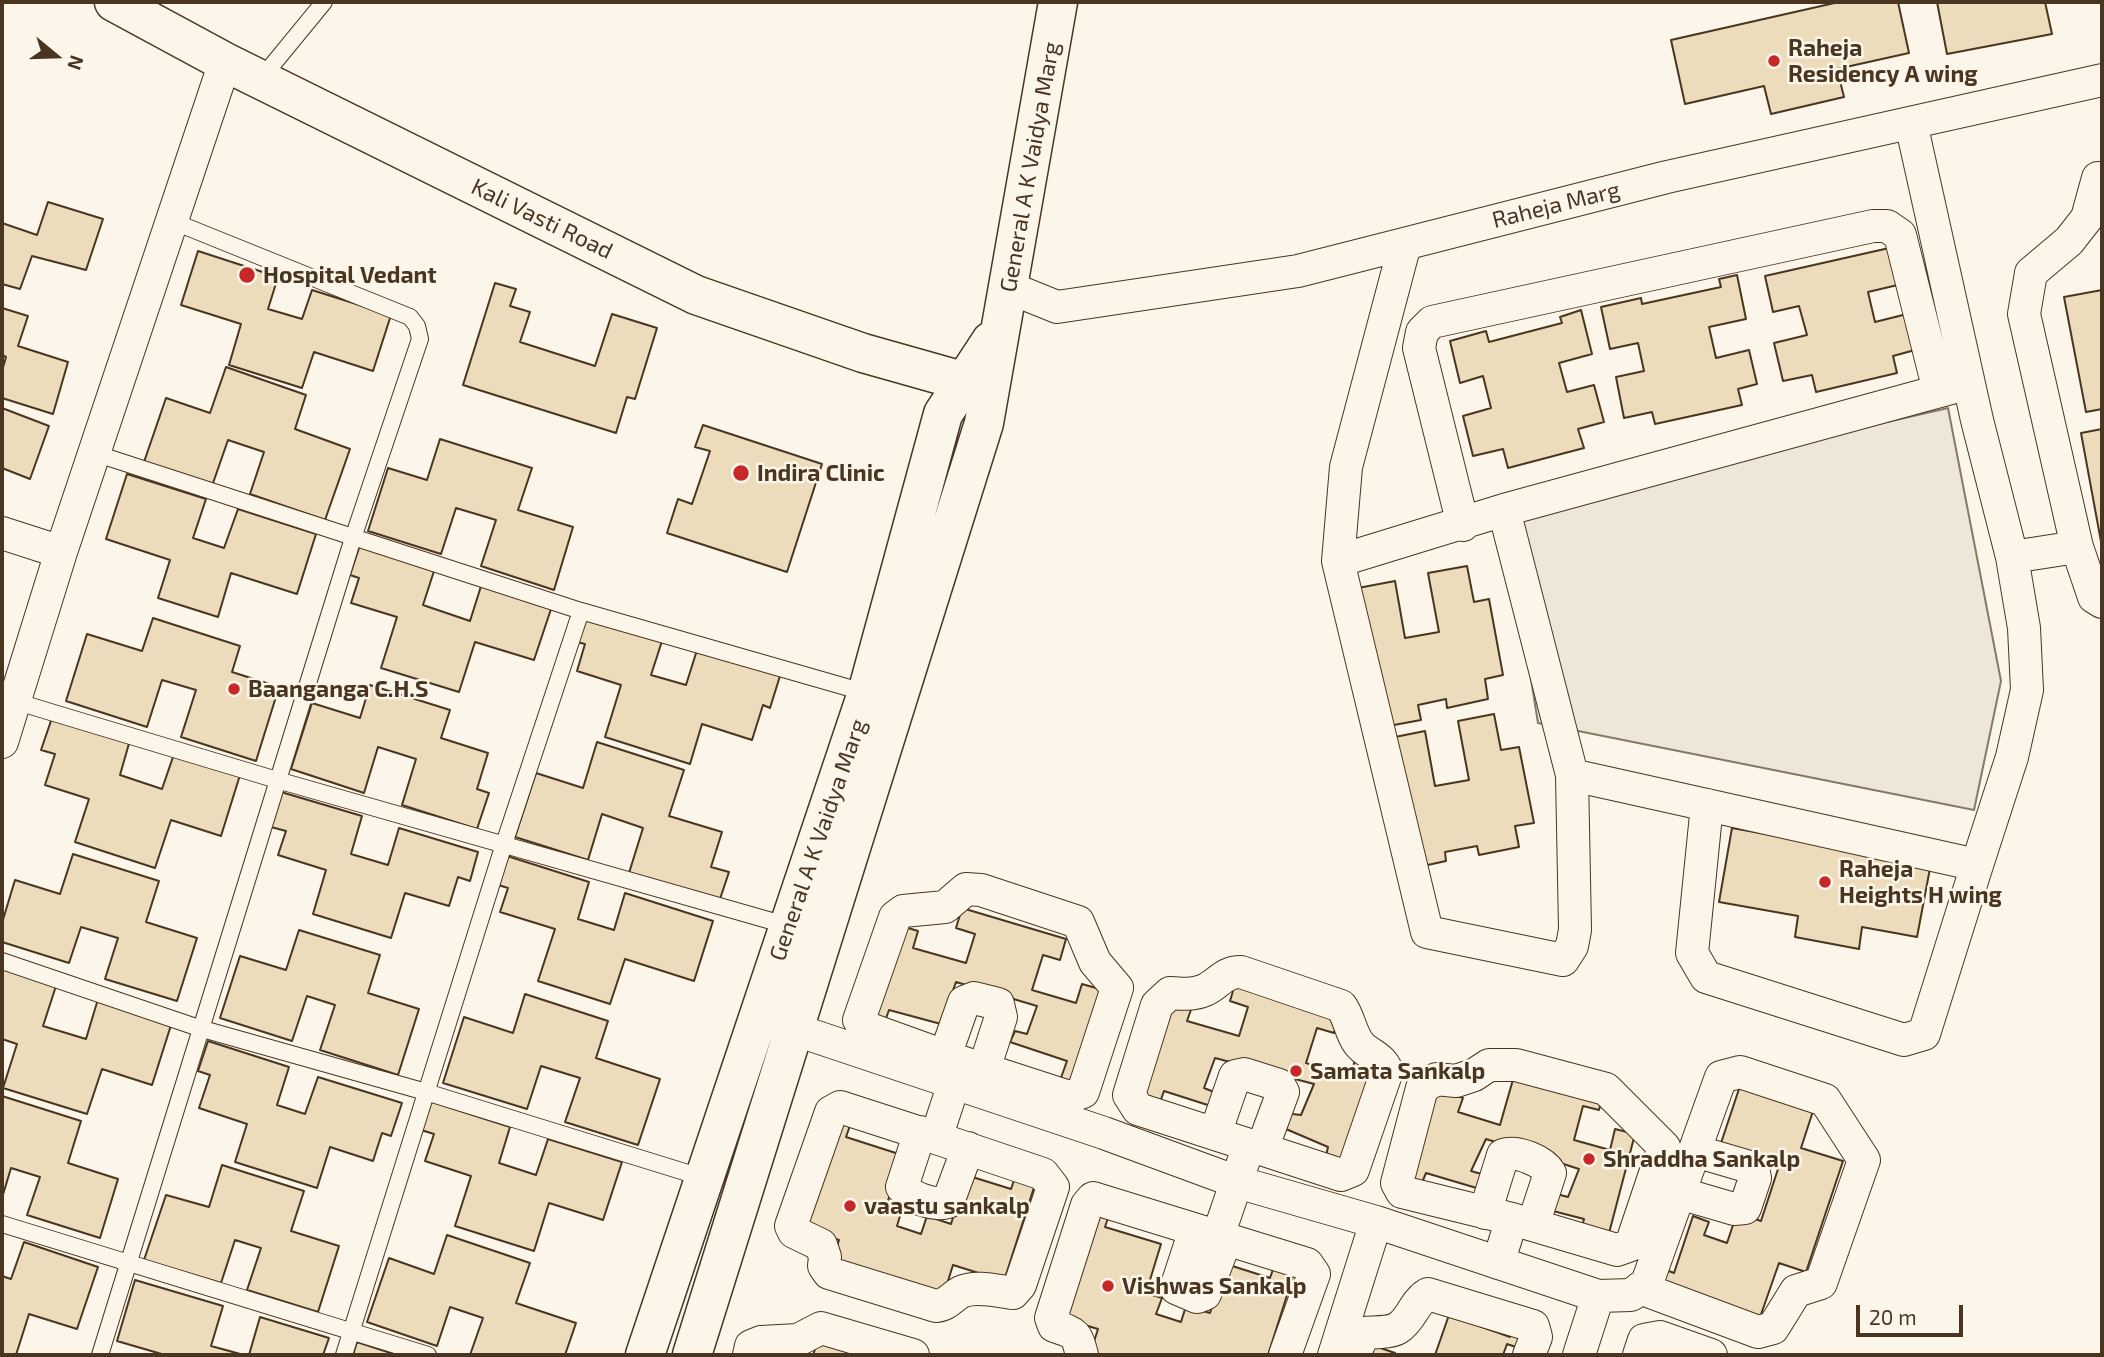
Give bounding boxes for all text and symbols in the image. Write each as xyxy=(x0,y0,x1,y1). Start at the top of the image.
north arrow xyxy=(21,21,91,91)
place label: Raheja Residency A wing xyxy=(1788,34,1978,88)
street label: General A K Vaidya Marg xyxy=(994,40,1066,294)
text: N xyxy=(63,53,89,73)
marker: Raheja Residency A wing xyxy=(1766,53,1782,69)
street label: Kali Vasti Road xyxy=(467,173,617,265)
street label: Raheja Marg xyxy=(1489,176,1623,234)
place label: Hospital Vedant xyxy=(263,261,437,289)
marker: Hospital Vedant xyxy=(237,265,257,285)
place label: Indira Clinic xyxy=(757,459,885,487)
marker: Indira Clinic xyxy=(731,463,751,483)
place label: Baanganga C.H.S xyxy=(248,675,428,703)
marker: Baanganga C.H.S xyxy=(226,681,242,697)
street label: General A K Vaidya Marg xyxy=(764,715,872,965)
place label: Raheja Heights H wing xyxy=(1839,855,2002,909)
marker: Raheja Heights H wing xyxy=(1817,874,1833,890)
place label: Samata Sankalp xyxy=(1310,1057,1485,1085)
marker: Samata Sankalp xyxy=(1288,1063,1304,1079)
place label: Shraddha Sankalp xyxy=(1603,1145,1800,1173)
marker: Shraddha Sankalp xyxy=(1581,1151,1597,1167)
place label: vaastu sankalp xyxy=(864,1192,1030,1220)
marker: vaastu sankalp xyxy=(842,1198,858,1214)
place label: Vishwas Sankalp xyxy=(1122,1272,1307,1300)
marker: Vishwas Sankalp xyxy=(1100,1278,1116,1294)
scale bar xyxy=(1859,1290,1966,1334)
text: 20 m xyxy=(1869,1304,1917,1329)

